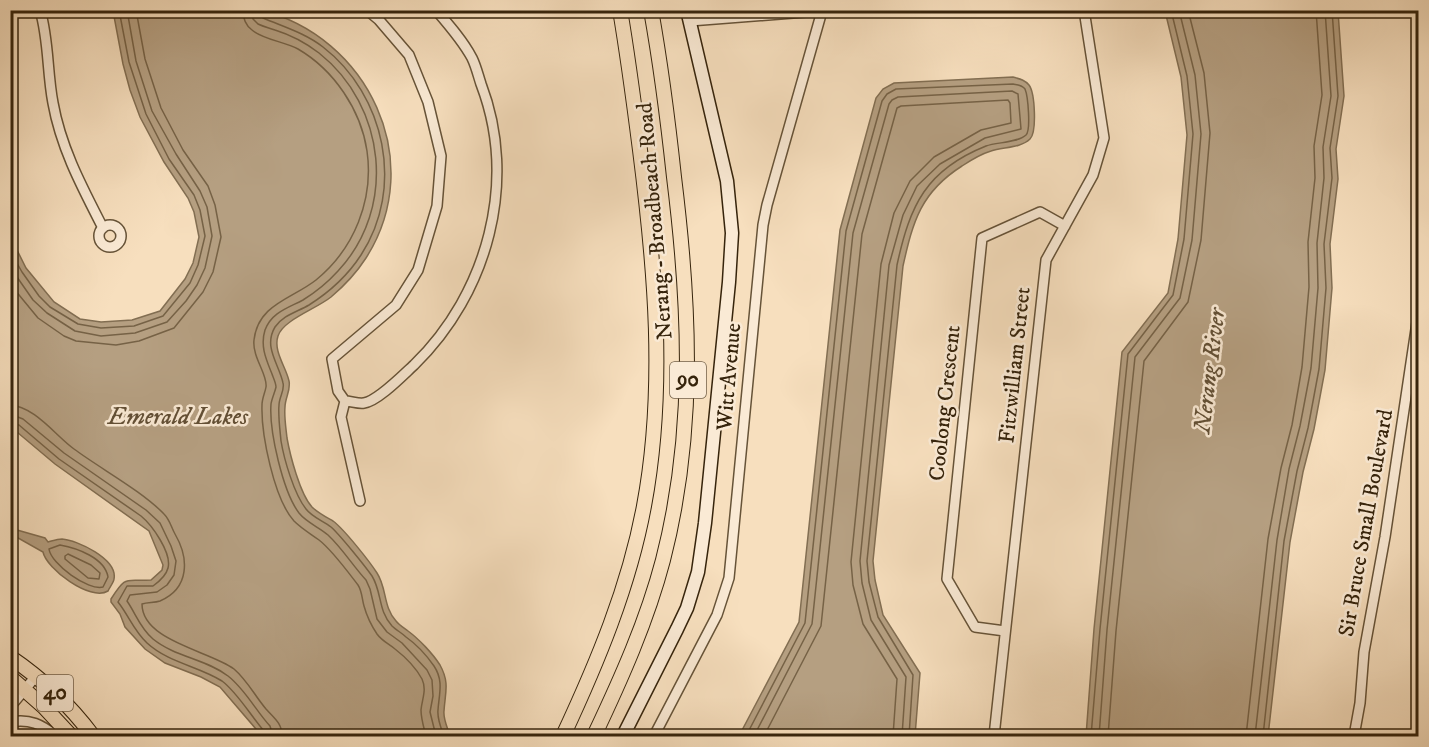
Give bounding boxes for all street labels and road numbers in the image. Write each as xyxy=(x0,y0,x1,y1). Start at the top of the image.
street label: Nerang - Broadbeach Road xyxy=(631,101,679,341)
street label: Fitzwilliam Street xyxy=(993,286,1037,444)
street label: Witt Avenue xyxy=(711,322,747,433)
street label: Coolong Crescent xyxy=(923,324,967,482)
road number: 90 xyxy=(670,362,706,398)
street label: Sir Bruce Small Boulevard xyxy=(1333,407,1399,639)
road number: 40 xyxy=(37,675,73,711)

